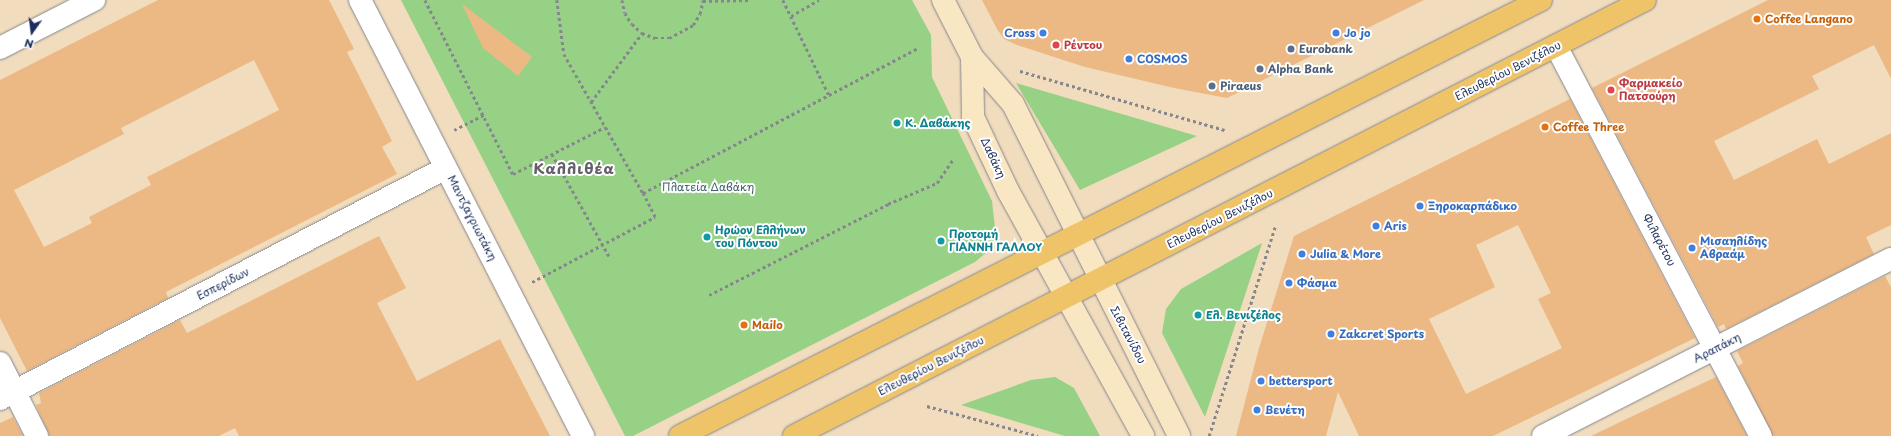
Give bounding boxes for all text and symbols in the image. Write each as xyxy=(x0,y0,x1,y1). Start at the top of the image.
north arrow xyxy=(12,12,52,52)
place label: Coffee Langano xyxy=(1765,12,1854,26)
marker: Coffee Langano xyxy=(1752,14,1762,24)
place label: Cross xyxy=(1004,26,1035,40)
place label: Jo jo xyxy=(1344,26,1371,40)
marker: Cross xyxy=(1038,28,1048,38)
marker: Jo jo xyxy=(1331,28,1341,38)
text: N xyxy=(23,35,35,53)
place label: Ρέντου xyxy=(1064,38,1102,52)
street label: Ελευθερίου Βενιζέλου xyxy=(1453,39,1563,103)
marker: Ρέντου xyxy=(1051,40,1061,50)
place label: Eurobank xyxy=(1299,42,1353,56)
marker: Eurobank xyxy=(1286,44,1296,54)
place label: COSMOS xyxy=(1137,52,1187,66)
marker: COSMOS xyxy=(1124,54,1134,64)
place label: Alpha Bank xyxy=(1268,62,1334,76)
marker: Alpha Bank xyxy=(1255,64,1265,74)
place label: Φαρμακείο Πατσούρη xyxy=(1619,77,1682,103)
place label: Piraeus xyxy=(1220,79,1262,93)
marker: Piraeus xyxy=(1207,81,1217,91)
marker: Φαρμακείο Πατσούρη xyxy=(1606,85,1616,95)
place label: Κ. Δαβάκης xyxy=(905,116,971,130)
marker: Κ. Δαβάκης xyxy=(892,118,902,128)
place label: Coffee Three xyxy=(1553,120,1625,134)
marker: Coffee Three xyxy=(1540,122,1550,132)
street label: Δαβάκη xyxy=(978,135,1008,181)
district label: Καλλιθέα xyxy=(534,159,614,177)
street label: Μαντζαγριωτάκη xyxy=(445,173,499,263)
park label: Πλατεία Δαβάκη xyxy=(662,180,754,194)
street label: Ελευθερίου Βενιζέλου xyxy=(1165,187,1275,251)
place label: Ξηροκαρπάδικο xyxy=(1428,199,1517,213)
marker: Ξηροκαρπάδικο xyxy=(1415,201,1425,211)
street label: Φιλαρέτου xyxy=(1640,212,1678,268)
place label: Aris xyxy=(1384,219,1407,233)
marker: Aris xyxy=(1371,221,1381,231)
place label: Ηρώον Ελλήνων του Πόντου xyxy=(715,224,806,250)
place label: Προτομή ΓΙΑΝΝΗ ΓΑΛΛΟΥ xyxy=(949,228,1042,254)
marker: Ηρώον Ελλήνων του Πόντου xyxy=(702,232,712,242)
place label: Μισαηλίδης Αβραάμ xyxy=(1700,235,1767,261)
marker: Προτομή ΓΙΑΝΝΗ ΓΑΛΛΟΥ xyxy=(936,236,946,246)
marker: Μισαηλίδης Αβραάμ xyxy=(1687,243,1697,253)
place label: Julia & More xyxy=(1310,247,1382,261)
marker: Julia & More xyxy=(1297,249,1307,259)
street label: Εσπερίδων xyxy=(195,265,251,303)
place label: Φάσμα xyxy=(1297,276,1337,290)
marker: Φάσμα xyxy=(1284,278,1294,288)
street label: Σιβιτανίδου xyxy=(1107,304,1149,366)
place label: Ελ. Βενιζέλος xyxy=(1206,308,1281,322)
marker: Ελ. Βενιζέλος xyxy=(1193,310,1203,320)
place label: Mailo xyxy=(752,318,783,332)
marker: Mailo xyxy=(739,320,749,330)
place label: Zakcret Sports xyxy=(1339,327,1424,341)
marker: Zakcret Sports xyxy=(1326,329,1336,339)
street label: Αραπάκη xyxy=(1691,330,1743,366)
street label: Ελευθερίου Βενιζέλου xyxy=(876,334,986,398)
place label: bettersport xyxy=(1269,374,1333,388)
marker: bettersport xyxy=(1256,376,1266,386)
place label: Βενέτη xyxy=(1265,403,1305,417)
marker: Βενέτη xyxy=(1252,405,1262,415)

